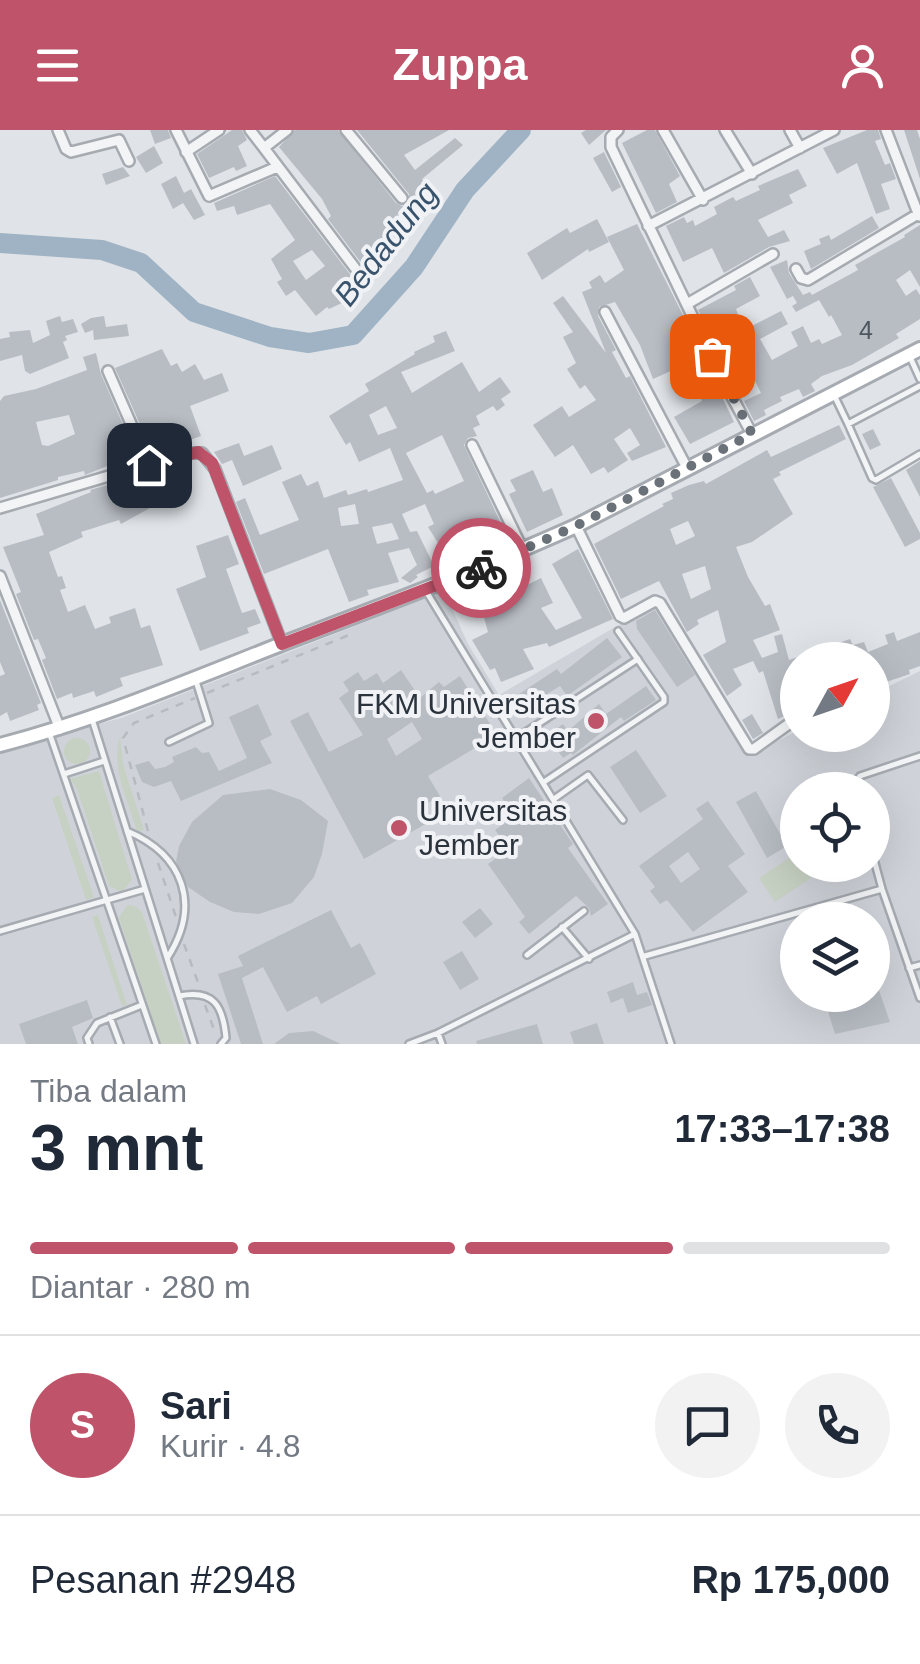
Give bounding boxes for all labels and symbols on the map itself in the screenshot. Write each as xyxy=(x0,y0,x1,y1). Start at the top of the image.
water label: Bedadung xyxy=(327,175,445,313)
pin xyxy=(670,314,755,399)
house number: 4 xyxy=(859,316,873,344)
pin xyxy=(107,423,192,508)
courier xyxy=(431,518,531,618)
north arrow xyxy=(780,642,890,752)
place label: FKM Universitas Jember xyxy=(356,687,576,754)
marker: FKM Universitas Jember xyxy=(585,710,607,732)
place label: Universitas Jember xyxy=(419,794,567,861)
marker: Universitas Jember xyxy=(388,817,410,839)

